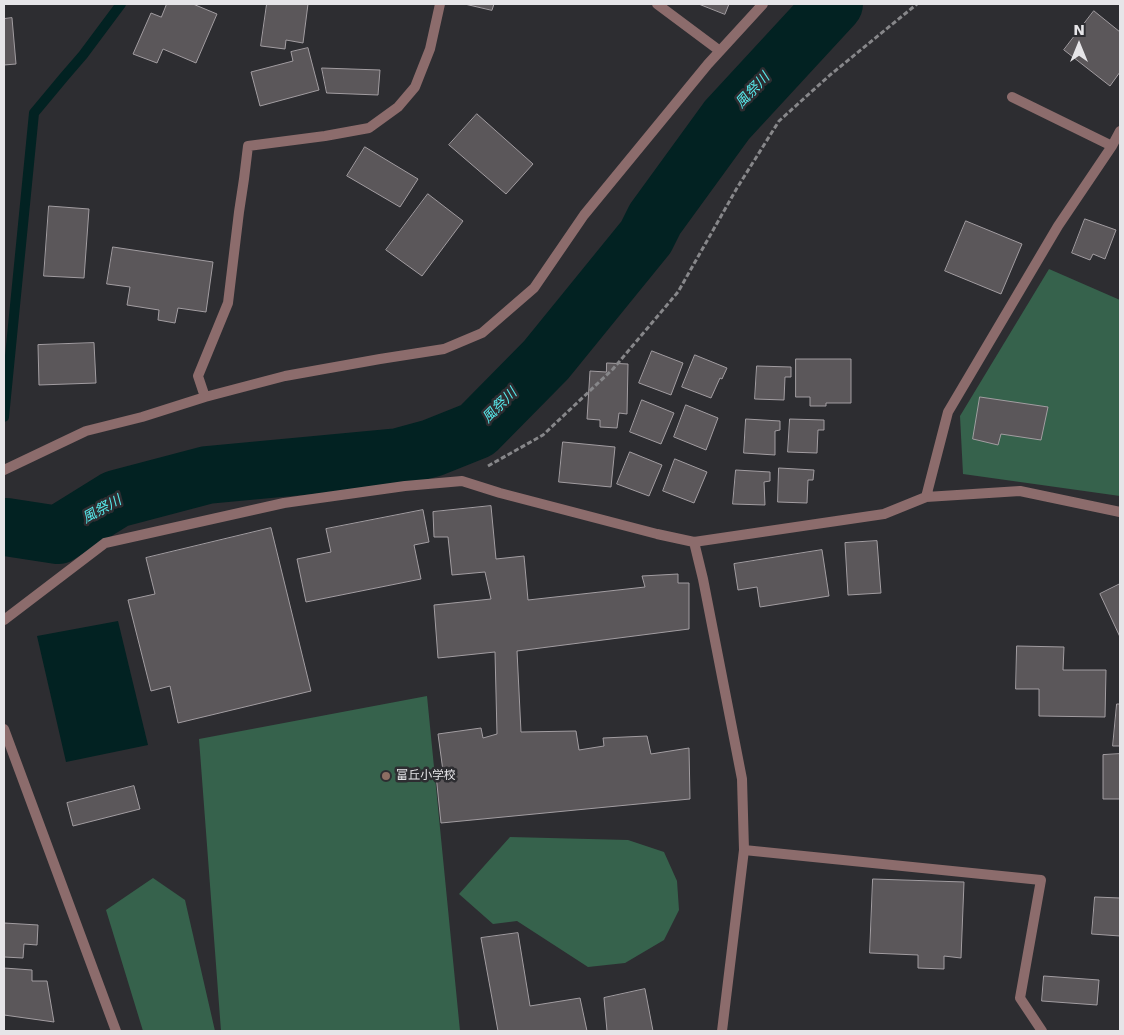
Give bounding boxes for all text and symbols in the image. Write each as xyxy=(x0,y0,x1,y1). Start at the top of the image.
north arrow xyxy=(1054,20,1104,70)
text: N xyxy=(1073,22,1085,38)
water label: 風祭川 xyxy=(733,70,773,112)
water label: 風祭川 xyxy=(479,385,521,427)
water label: 風祭川 xyxy=(80,492,124,528)
place label: 富丘小学校 xyxy=(396,769,456,783)
marker: 富丘小学校 xyxy=(380,770,392,782)

